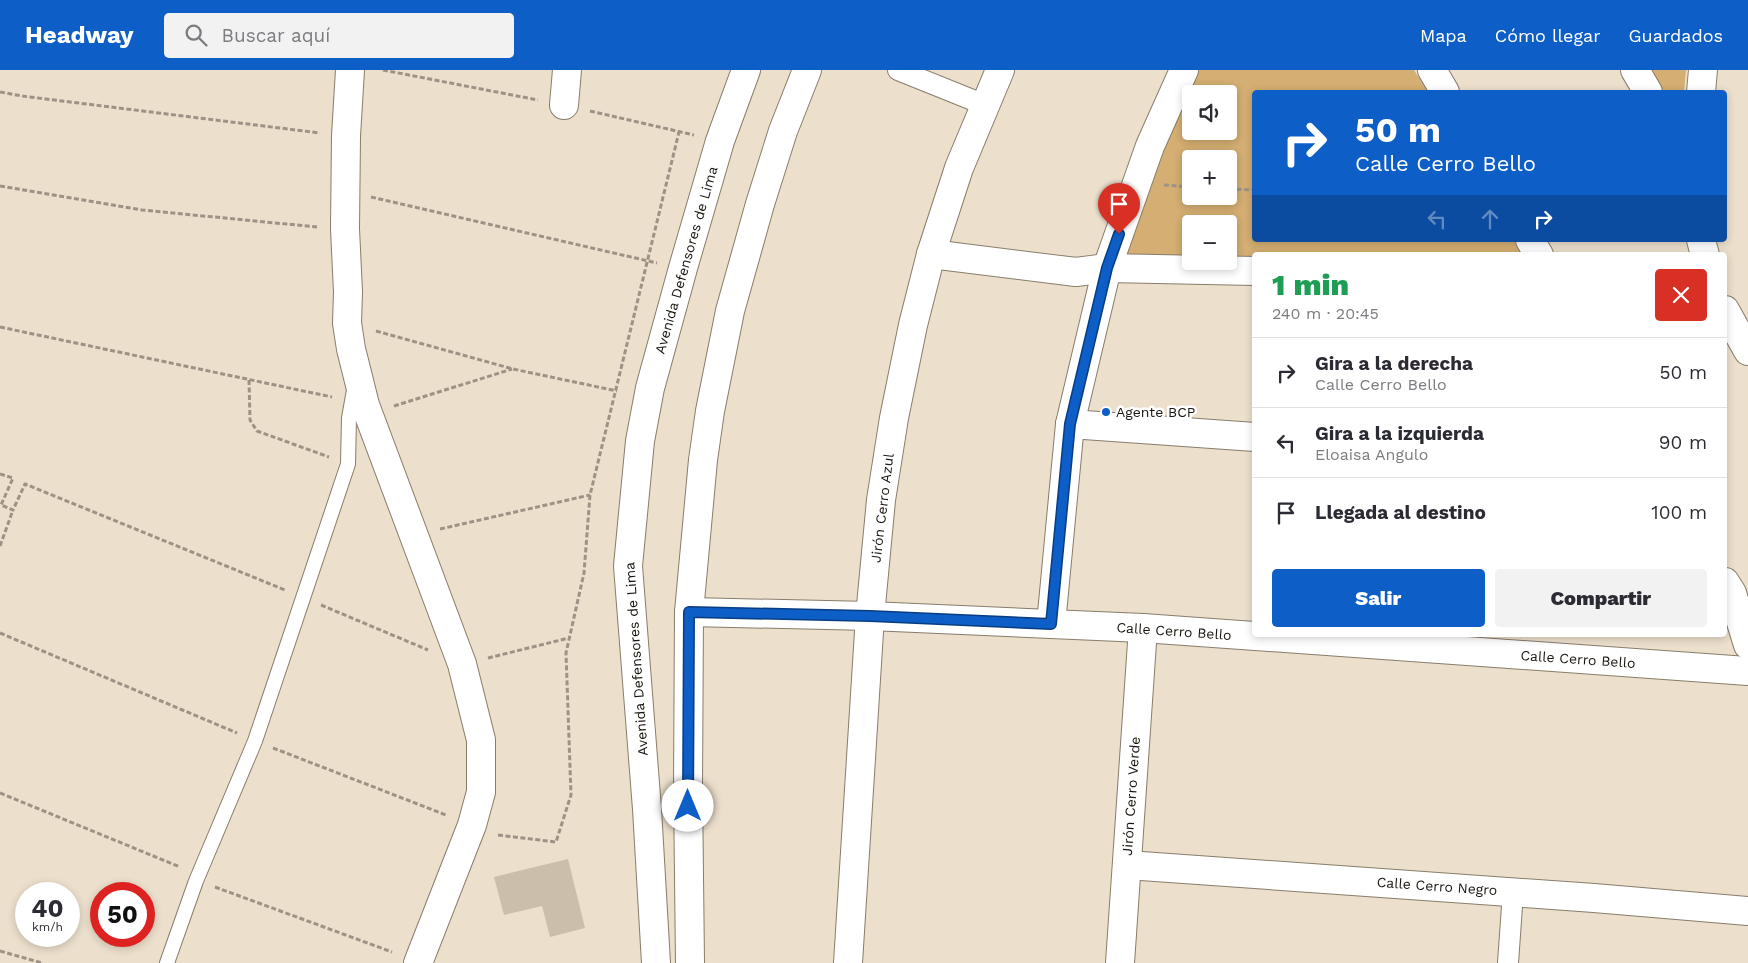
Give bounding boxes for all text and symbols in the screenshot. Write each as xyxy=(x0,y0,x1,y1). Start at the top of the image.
search box xyxy=(164,13,514,58)
text: Headway xyxy=(25,21,134,49)
icon: search xyxy=(182,21,210,49)
text: Buscar aquí xyxy=(222,24,330,47)
text: Mapa xyxy=(1420,25,1467,46)
text: Cómo llegar xyxy=(1495,25,1601,46)
text: Guardados xyxy=(1629,25,1723,46)
map controls xyxy=(1182,85,1237,270)
button: sound xyxy=(1182,85,1237,140)
text: 50 m xyxy=(1355,109,1441,151)
icon: right xyxy=(1272,110,1337,175)
button: + xyxy=(1182,150,1237,205)
text: Calle Cerro Bello xyxy=(1355,151,1536,176)
street label: Avenida Defensores de Lima xyxy=(652,164,720,356)
pin xyxy=(1098,183,1140,234)
icon: arrive xyxy=(1105,190,1133,218)
icon: left xyxy=(1423,205,1451,233)
icon: ahead xyxy=(1476,205,1504,233)
icon: right xyxy=(1529,205,1557,233)
button: − xyxy=(1182,215,1237,270)
text: 1 min xyxy=(1272,267,1349,302)
button: close xyxy=(1655,269,1707,321)
text: 240 m · 20:45 xyxy=(1272,304,1379,323)
text: Gira a la derecha xyxy=(1315,352,1473,375)
icon: right xyxy=(1272,359,1300,387)
text: 50 m xyxy=(1660,361,1707,384)
text: Calle Cerro Bello xyxy=(1315,375,1447,394)
place label: Agente BCP xyxy=(1116,404,1195,420)
marker: Agente BCP xyxy=(1100,406,1112,418)
text: Gira a la izquierda xyxy=(1315,422,1484,445)
icon: left xyxy=(1272,429,1300,457)
text: 90 m xyxy=(1659,431,1707,454)
text: Eloaisa Angulo xyxy=(1315,445,1428,464)
street label: Jirón Cerro Azul xyxy=(867,452,897,564)
icon: arrive xyxy=(1272,499,1300,527)
text: Llegada al destino xyxy=(1315,501,1486,524)
text: 100 m xyxy=(1651,501,1707,524)
street label: Avenida Defensores de Lima xyxy=(621,561,651,756)
button: Salir xyxy=(1272,569,1485,627)
button: Compartir xyxy=(1495,569,1707,627)
street label: Calle Cerro Bello xyxy=(1116,619,1232,643)
street label: Calle Cerro Bello xyxy=(1520,647,1636,671)
street label: Jirón Cerro Verde xyxy=(1119,736,1143,856)
position arrow xyxy=(661,779,713,831)
street label: Calle Cerro Negro xyxy=(1376,874,1498,898)
speed limit sign: 50 xyxy=(90,882,155,947)
text: 40 xyxy=(31,894,64,923)
text: km/h xyxy=(32,920,63,934)

